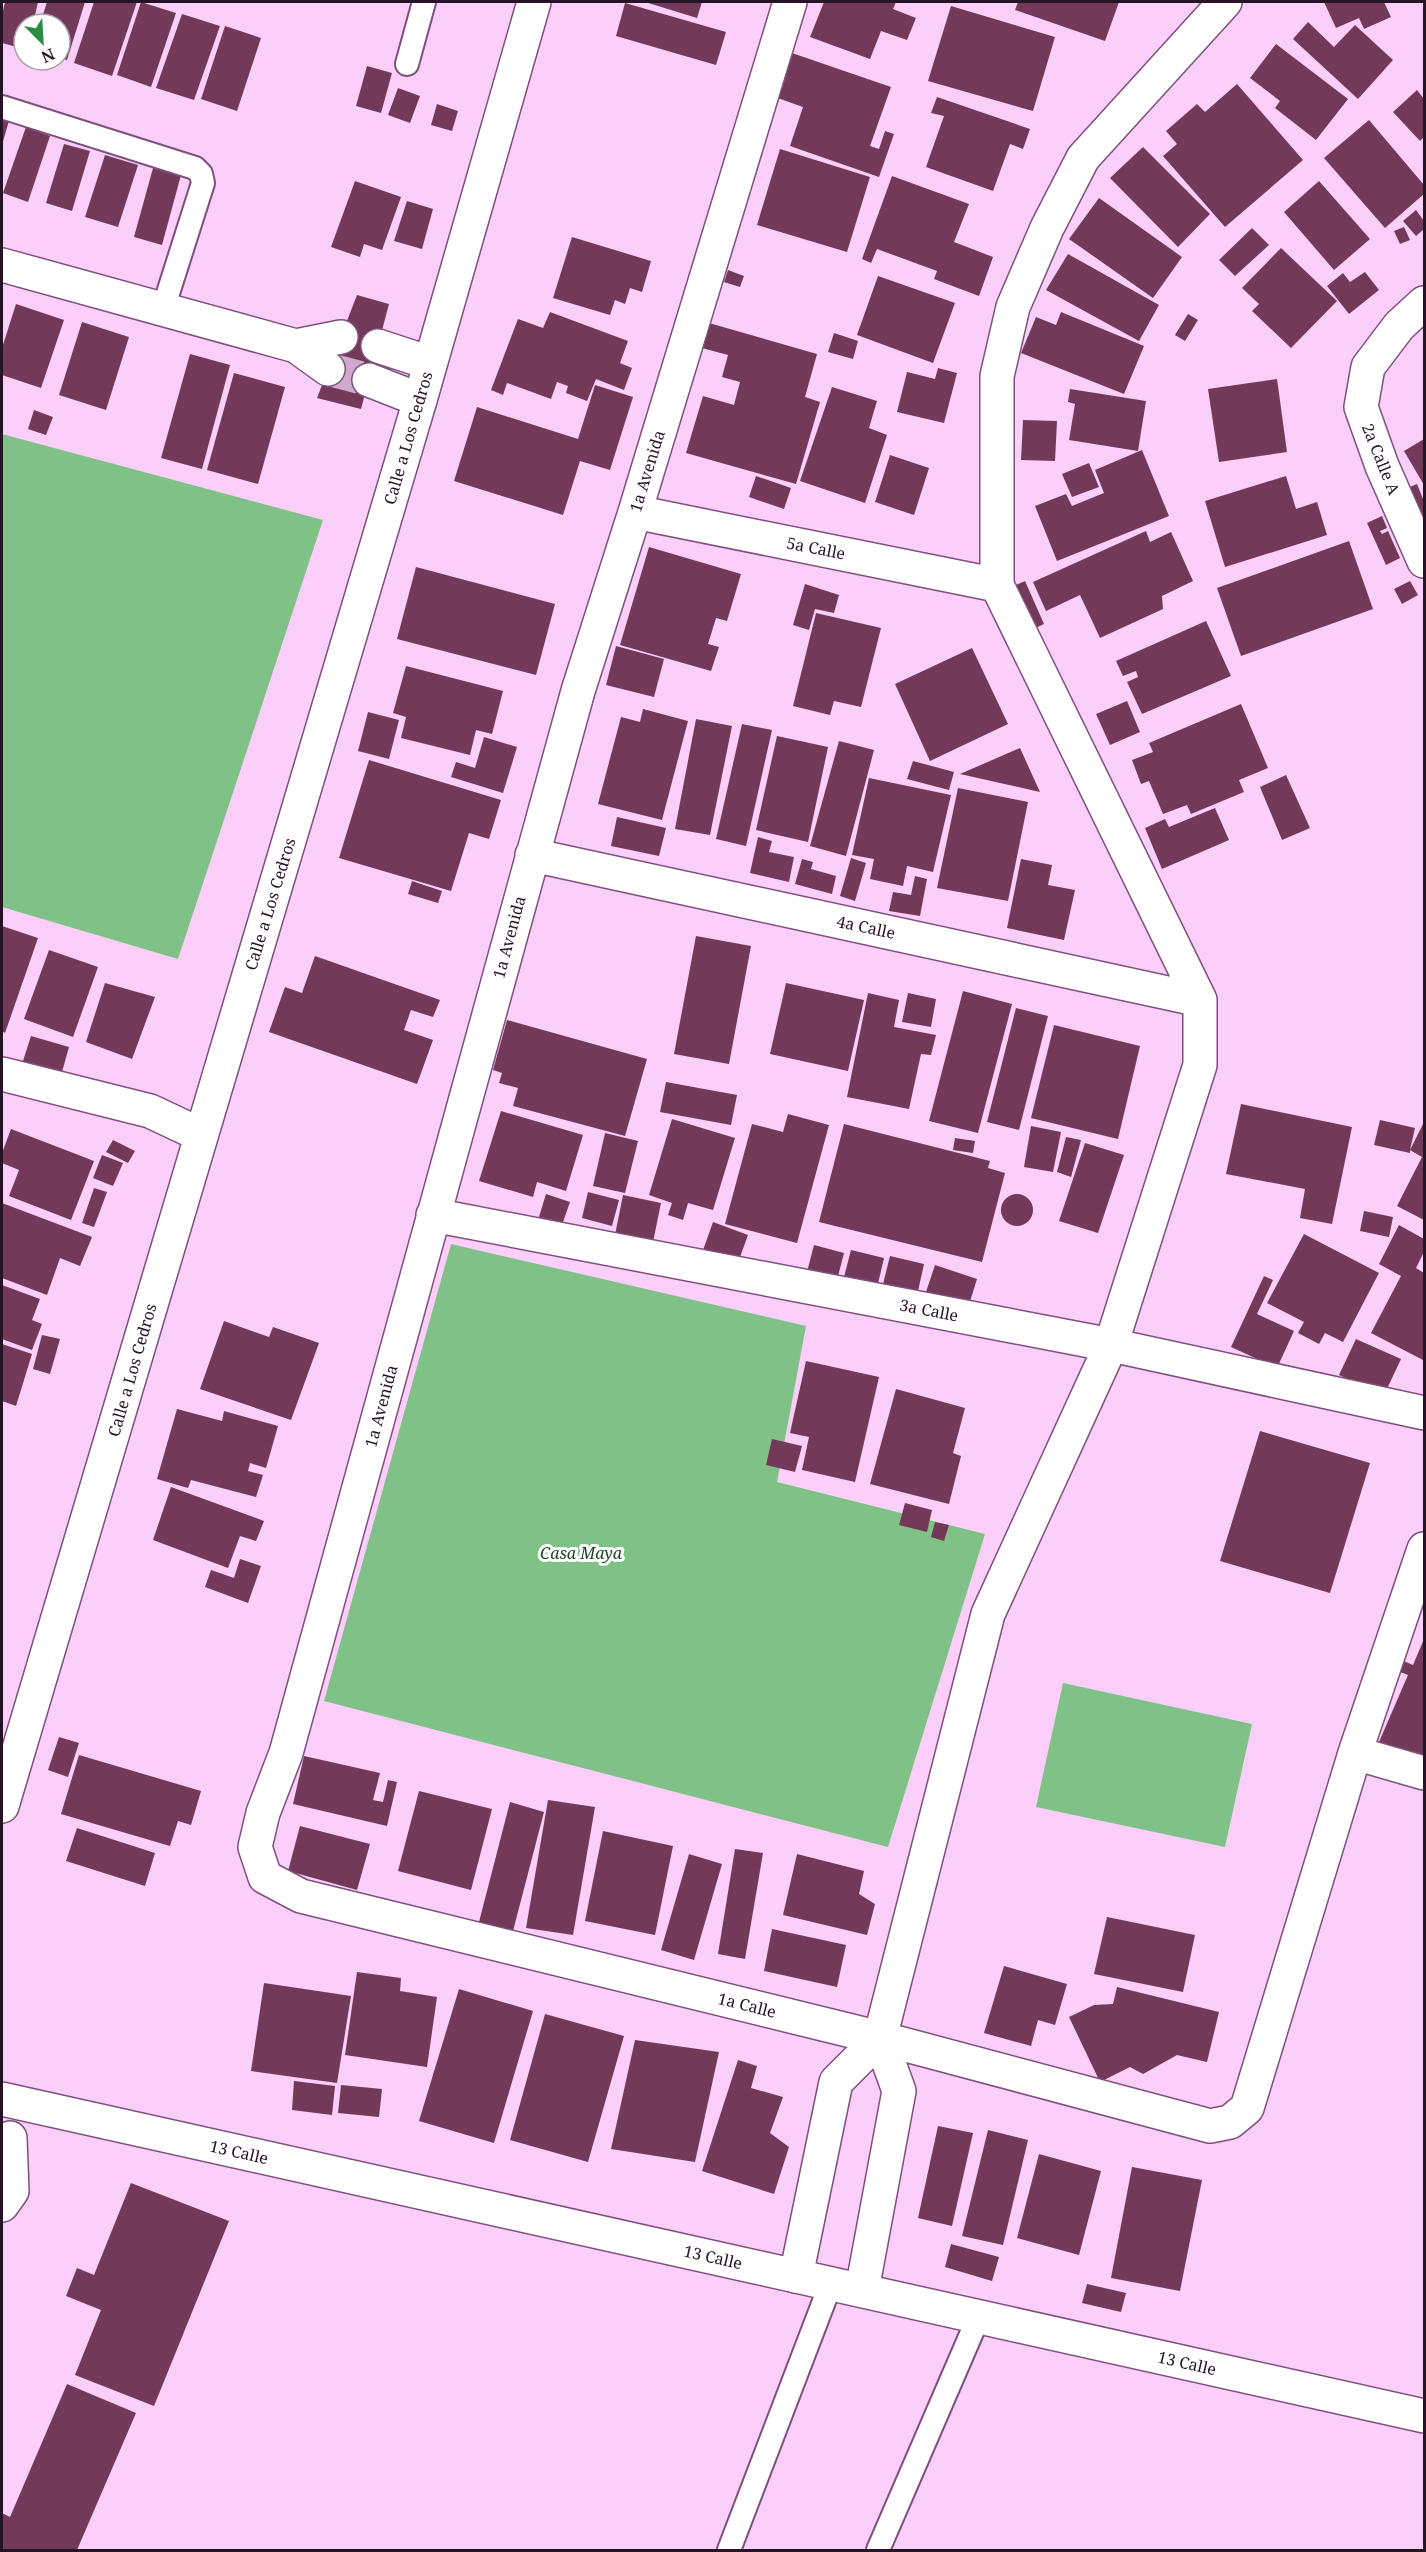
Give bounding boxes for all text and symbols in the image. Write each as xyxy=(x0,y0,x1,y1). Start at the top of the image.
north arrow xyxy=(12,12,72,72)
text: N xyxy=(38,43,58,68)
street label: Calle a Los Cedros xyxy=(378,369,438,507)
street label: 2a Calle A xyxy=(1357,420,1405,498)
street label: 1a Avenida xyxy=(624,427,670,515)
street label: 5a Calle xyxy=(785,532,847,564)
street label: Calle a Los Cedros xyxy=(239,835,301,973)
street label: 1a Avenida xyxy=(487,893,531,981)
street label: 4a Calle xyxy=(835,910,897,944)
street label: 3a Calle xyxy=(898,1294,960,1326)
street label: Calle a Los Cedros xyxy=(102,1301,162,1439)
street label: 1a Avenida xyxy=(359,1362,403,1450)
park label: Casa Maya xyxy=(540,1542,623,1564)
street label: 1a Calle xyxy=(716,1987,778,2023)
street label: 13 Calle xyxy=(208,2135,270,2169)
street label: 13 Calle xyxy=(682,2240,744,2274)
street label: 13 Calle xyxy=(1156,2346,1218,2380)

